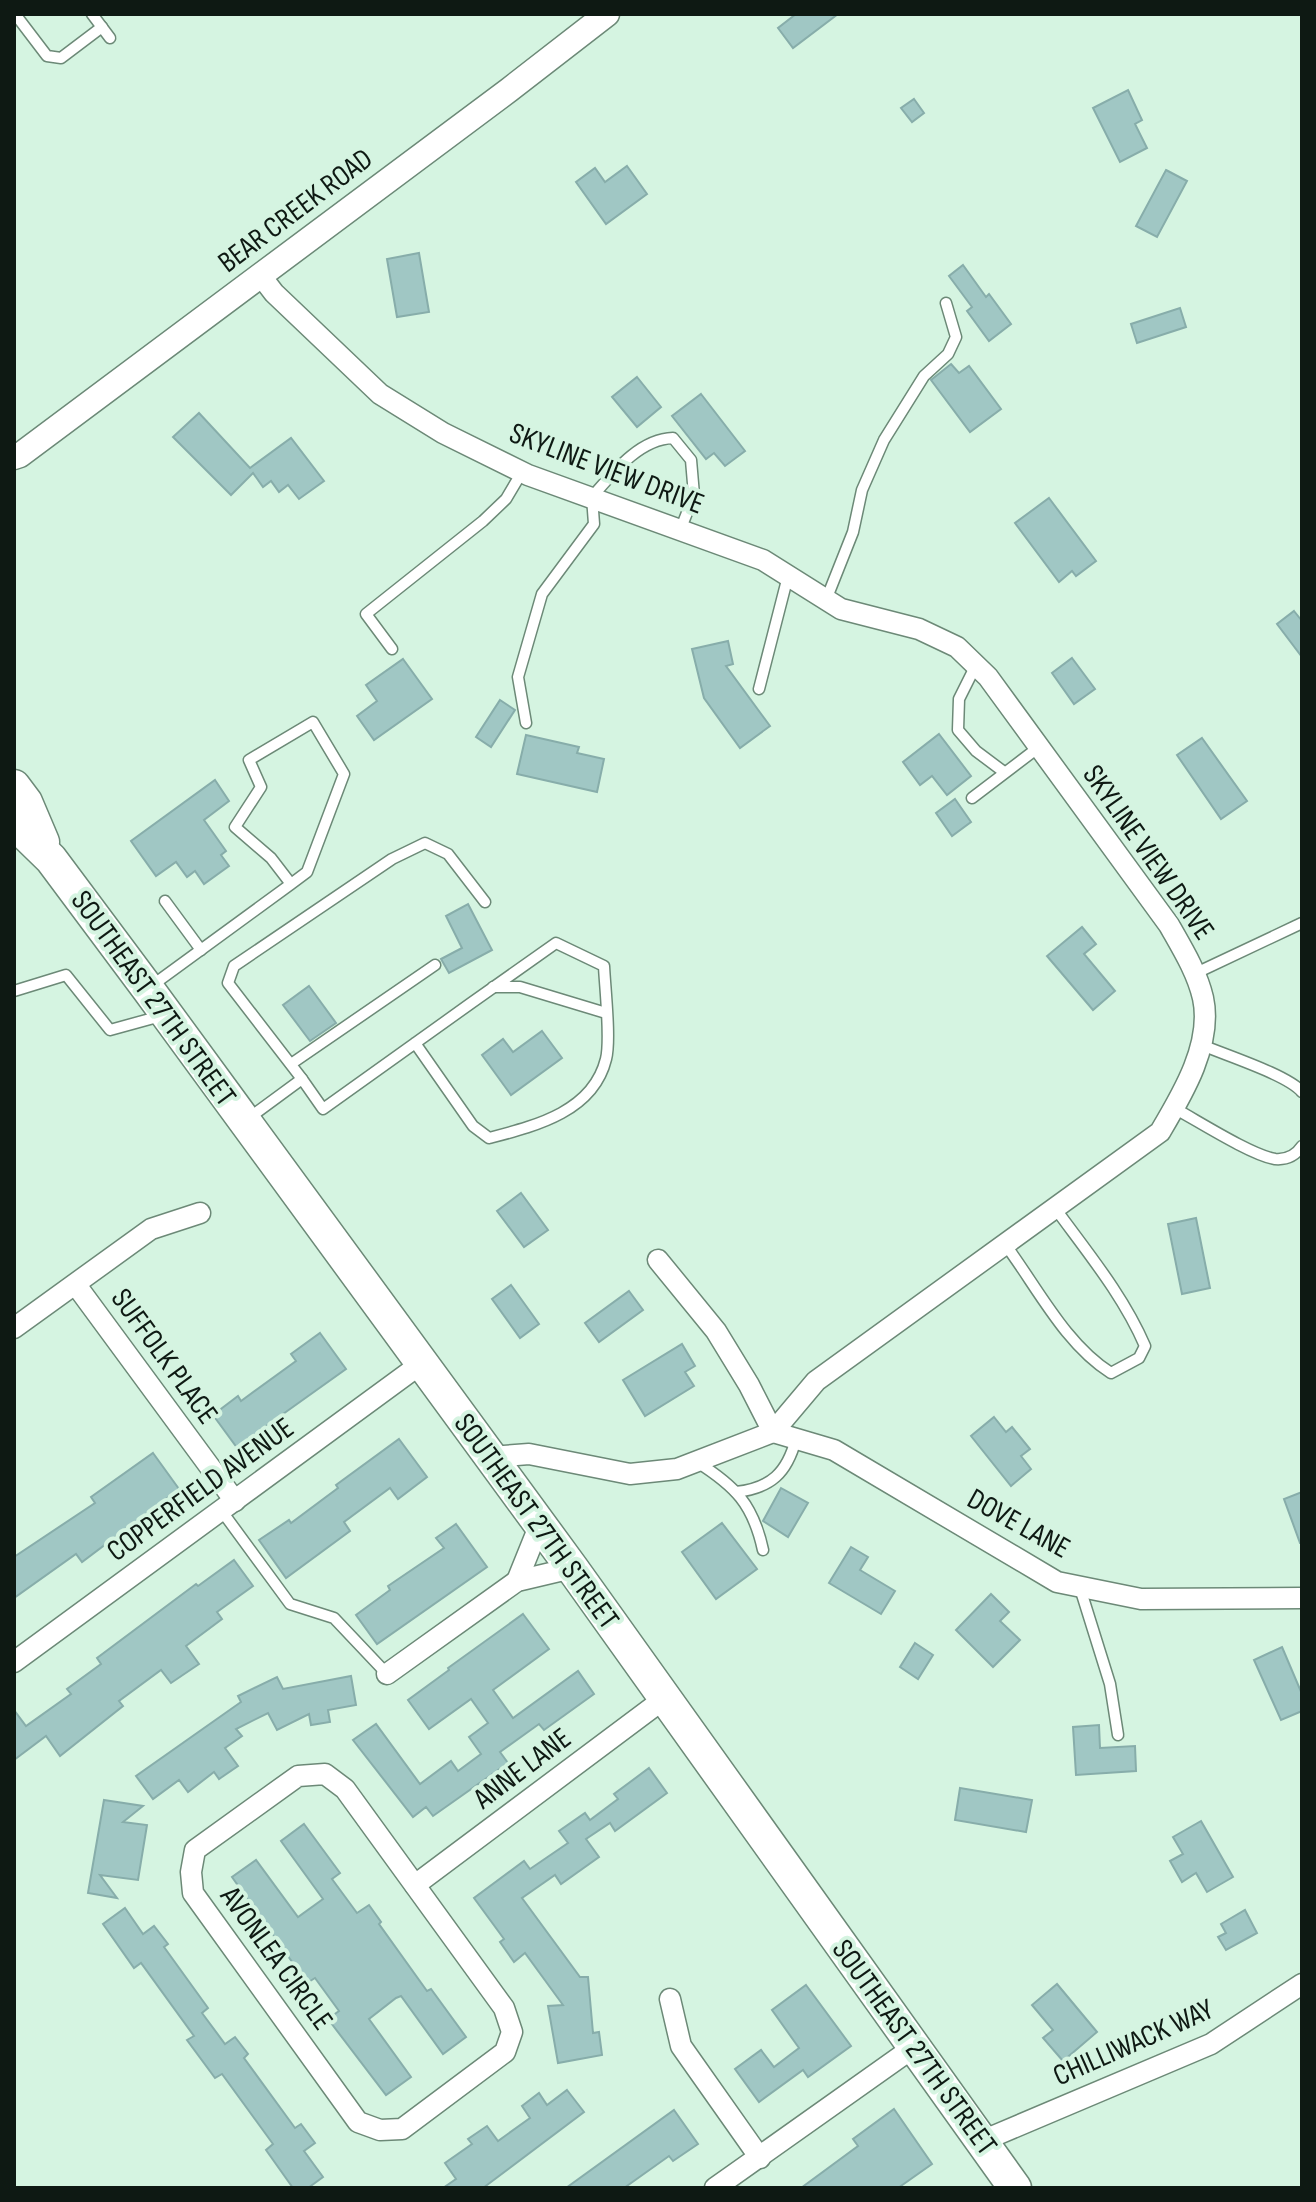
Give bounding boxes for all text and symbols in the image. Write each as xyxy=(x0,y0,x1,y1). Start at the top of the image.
street label: BEAR CREEK ROAD xyxy=(211,141,380,281)
street label: SKYLINE VIEW DRIVE xyxy=(504,415,709,523)
street label: SKYLINE VIEW DRIVE xyxy=(1075,758,1222,947)
street label: SOUTHEAST 27TH STREET xyxy=(63,884,243,1113)
street label: SUFFOLK PLACE xyxy=(103,1282,225,1431)
street label: SOUTHEAST 27TH STREET xyxy=(446,1407,626,1636)
street label: COPPERFIELD AVENUE xyxy=(100,1410,301,1570)
street label: DOVE LANE xyxy=(961,1481,1076,1567)
street label: ANNE LANE xyxy=(466,1721,578,1818)
street label: AVONLEA CIRCLE xyxy=(212,1879,340,2037)
street label: SOUTHEAST 27TH STREET xyxy=(824,1933,1004,2162)
street label: CHILLIWACK WAY xyxy=(1048,1991,1219,2094)

